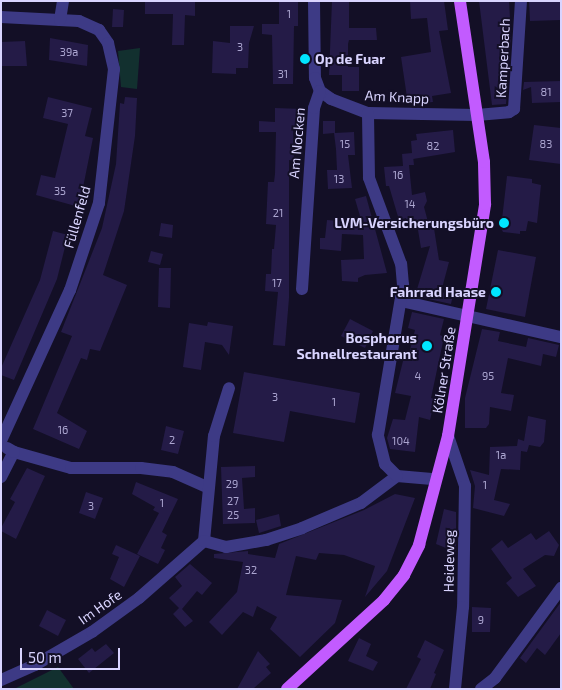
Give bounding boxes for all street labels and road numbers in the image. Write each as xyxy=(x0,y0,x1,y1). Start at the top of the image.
street label: Kamperbach xyxy=(493,18,513,98)
street label: Am Knapp xyxy=(364,87,430,107)
street label: Am Nocken xyxy=(286,107,308,179)
street label: Füllenfeld xyxy=(60,184,94,250)
street label: Kölner Straße xyxy=(429,325,459,415)
street label: Heideweg xyxy=(440,530,458,592)
street label: Im Hofe xyxy=(75,586,125,628)

